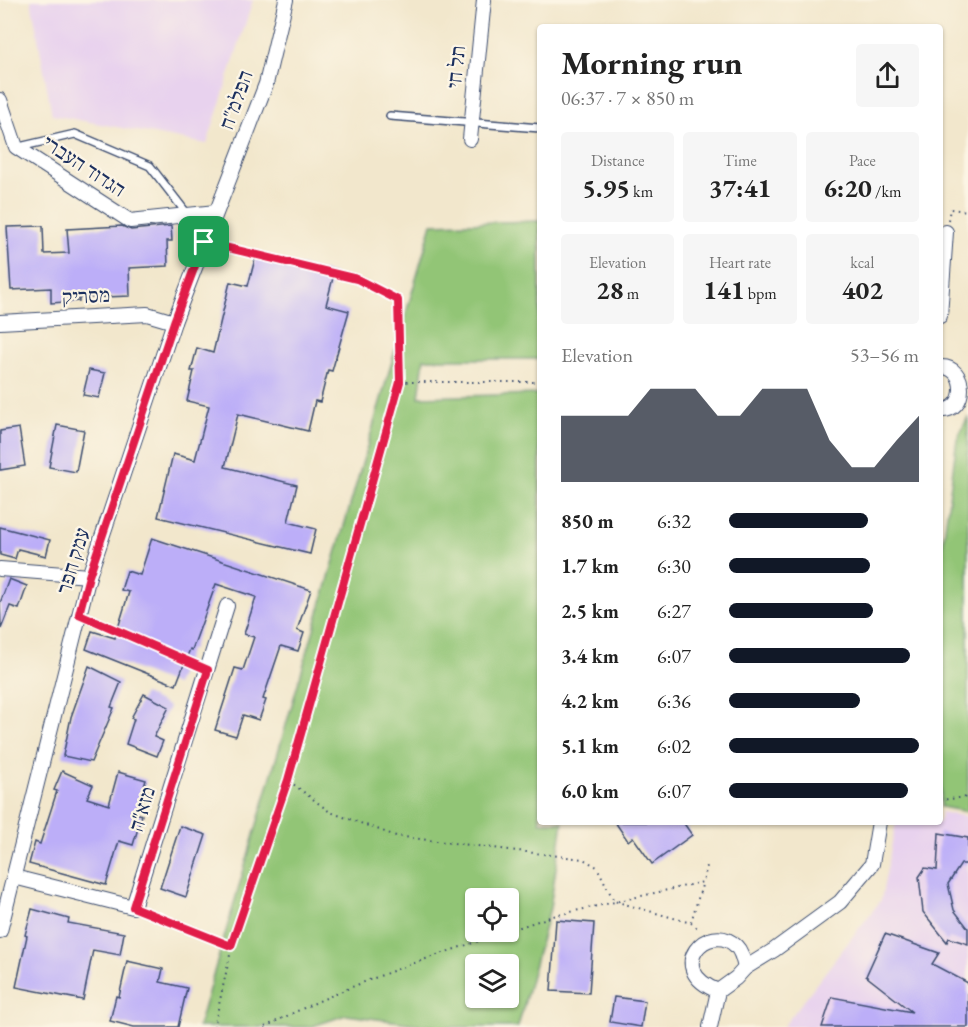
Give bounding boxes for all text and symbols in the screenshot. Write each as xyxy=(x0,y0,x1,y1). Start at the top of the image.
text: Morning run xyxy=(561,41,743,84)
street label: תל חי xyxy=(440,44,471,90)
button: share xyxy=(856,44,919,107)
street label: הפלמ"ח xyxy=(212,66,259,133)
text: 06:37 · 7 × 850 m xyxy=(561,85,694,111)
street label: הגדוד העברי xyxy=(37,129,131,203)
text: Distance xyxy=(591,150,644,171)
text: Time xyxy=(723,150,757,171)
text: Pace xyxy=(849,150,876,171)
text: 5.95 xyxy=(582,171,630,205)
text: 37:41 xyxy=(709,171,771,205)
text: 6:20 xyxy=(823,171,872,205)
text: km xyxy=(630,181,653,202)
text: /km xyxy=(872,181,901,202)
pin xyxy=(178,216,229,267)
icon: arrive xyxy=(187,225,220,258)
text: Elevation xyxy=(589,252,646,273)
text: Heart rate xyxy=(709,252,771,273)
text: kcal xyxy=(850,252,874,273)
text: 28 xyxy=(596,273,624,307)
text: 141 xyxy=(703,273,745,307)
text: 402 xyxy=(842,273,883,307)
street label: מסריק xyxy=(61,281,111,310)
text: m xyxy=(624,283,639,304)
text: bpm xyxy=(745,283,777,304)
text: Elevation xyxy=(561,342,633,368)
text: 53–56 m xyxy=(850,342,919,368)
text: 850 m xyxy=(561,508,614,534)
text: 6:32 xyxy=(657,508,691,534)
street label: עמק חפר xyxy=(50,524,95,597)
text: 1.7 km xyxy=(561,553,619,579)
text: 6:30 xyxy=(657,553,691,579)
text: 2.5 km xyxy=(561,598,619,624)
text: 6:27 xyxy=(657,598,691,624)
text: 3.4 km xyxy=(561,643,619,669)
text: 6:07 xyxy=(657,643,691,669)
text: 4.2 km xyxy=(561,688,619,714)
text: 6:36 xyxy=(657,688,691,714)
text: 5.1 km xyxy=(561,733,619,759)
text: 6:02 xyxy=(657,733,691,759)
text: 6.0 km xyxy=(561,778,619,804)
text: 6:07 xyxy=(657,778,691,804)
street label: מזא"ה xyxy=(122,783,161,835)
map controls xyxy=(465,888,519,1008)
button: locate xyxy=(465,888,519,942)
button: layers xyxy=(465,954,519,1008)

